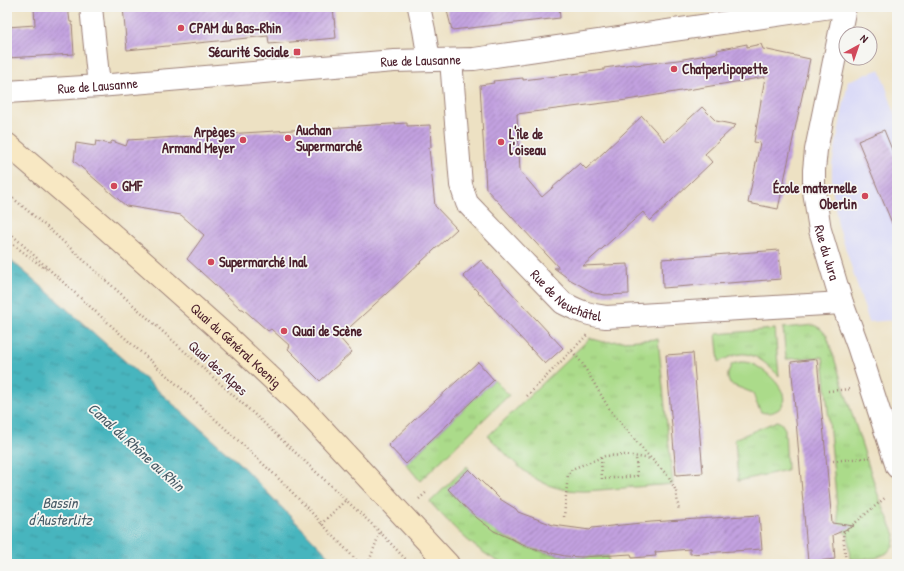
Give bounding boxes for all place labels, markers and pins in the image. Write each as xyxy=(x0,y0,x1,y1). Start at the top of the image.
place label: CPAM du Bas-Rhin xyxy=(189,18,281,37)
marker: CPAM du Bas-Rhin xyxy=(176,23,186,33)
place label: Sécurité Sociale xyxy=(208,42,289,61)
marker: Sécurité Sociale xyxy=(292,47,302,57)
place label: Chatperlipopette xyxy=(682,59,768,80)
marker: Chatperlipopette xyxy=(669,64,679,74)
place label: Auchan Supermarché xyxy=(296,120,363,157)
place label: Arpèges Armand Meyer xyxy=(162,122,236,159)
place label: L'île de l'oiseau xyxy=(509,124,546,159)
marker: Auchan Supermarché xyxy=(283,133,293,143)
marker: Arpèges Armand Meyer xyxy=(238,135,248,145)
marker: L'île de l'oiseau xyxy=(496,137,506,147)
place label: GMF xyxy=(122,176,143,195)
place label: École maternelle Oberlin xyxy=(773,178,857,213)
marker: GMF xyxy=(109,181,119,191)
marker: École maternelle Oberlin xyxy=(860,191,870,201)
place label: Supermarché Inal xyxy=(219,252,308,273)
marker: Supermarché Inal xyxy=(206,257,216,267)
place label: Quai de Scène xyxy=(292,321,363,340)
marker: Quai de Scène xyxy=(279,326,289,336)

